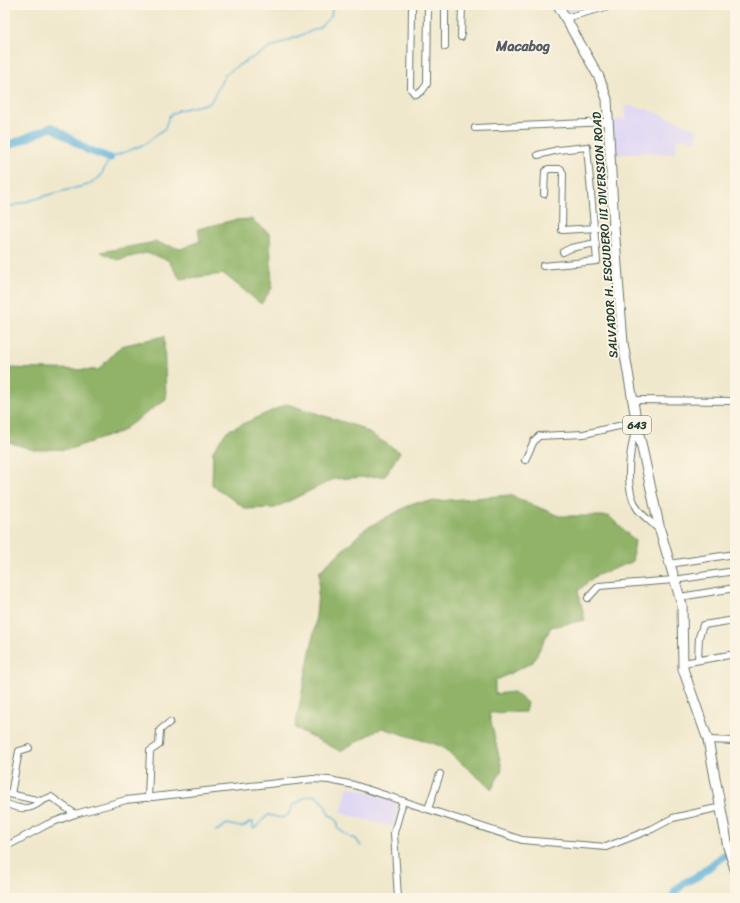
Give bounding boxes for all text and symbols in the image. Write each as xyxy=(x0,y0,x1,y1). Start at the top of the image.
district label: Macabog xyxy=(495,34,550,59)
street label: SALVADOR H. ESCUDERO III DIVERSION ROAD xyxy=(585,110,625,359)
road number: 643 xyxy=(623,416,651,434)

